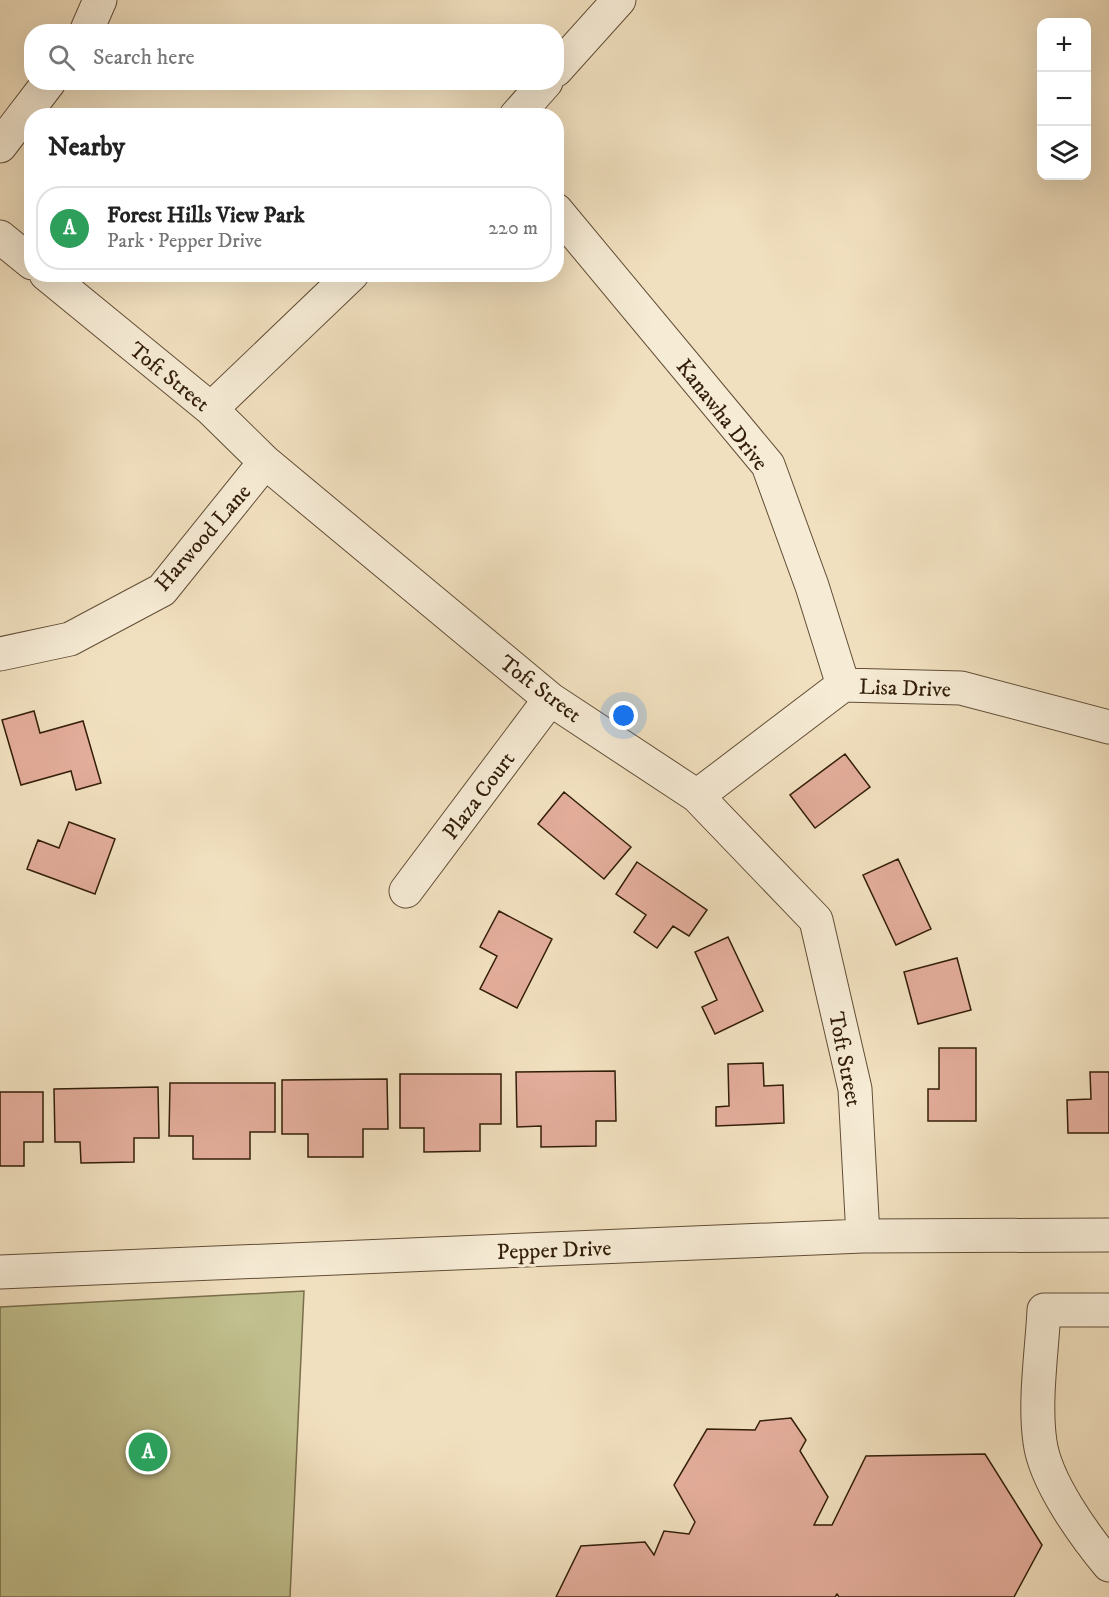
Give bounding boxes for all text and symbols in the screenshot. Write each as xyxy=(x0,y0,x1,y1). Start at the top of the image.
map controls xyxy=(1037,18,1091,180)
button: + xyxy=(1037,18,1091,72)
search box xyxy=(24,24,564,90)
icon: search xyxy=(45,41,78,74)
text: Search here xyxy=(93,44,195,71)
button: − xyxy=(1037,72,1091,126)
button: layers xyxy=(1037,126,1091,180)
text: Nearby xyxy=(48,131,125,164)
text: Forest Hills View Park xyxy=(107,202,305,229)
text: A xyxy=(63,216,76,241)
text: 220 m xyxy=(488,216,538,241)
text: Park · Pepper Drive xyxy=(107,229,262,254)
street label: Toft Street xyxy=(123,337,215,418)
street label: Kanawha Drive xyxy=(670,354,774,476)
street label: Harwood Lane xyxy=(149,479,257,597)
street label: Toft Street xyxy=(494,650,586,729)
street label: Lisa Drive xyxy=(859,673,951,704)
your location xyxy=(609,701,638,730)
street label: Plaza Court xyxy=(437,746,521,845)
street label: Toft Street xyxy=(822,1010,867,1109)
street label: Pepper Drive xyxy=(496,1235,612,1266)
pin: A xyxy=(128,1430,168,1474)

